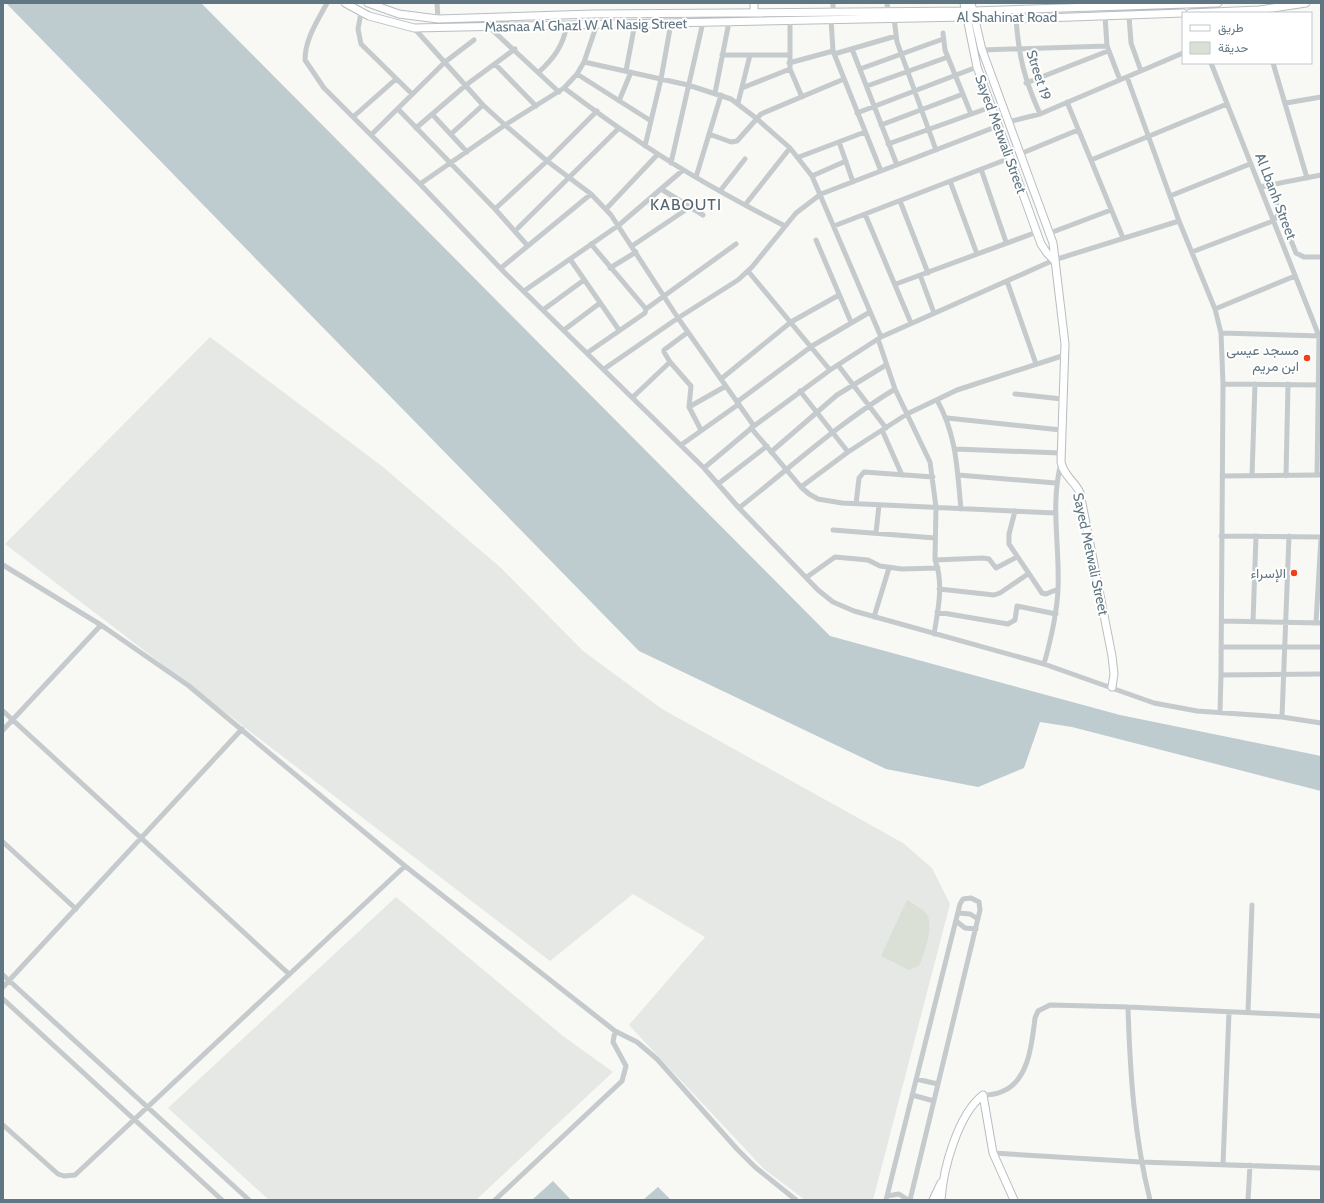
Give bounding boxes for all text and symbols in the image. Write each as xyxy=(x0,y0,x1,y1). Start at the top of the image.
street label: Al Shahinat Road xyxy=(957,8,1057,26)
legend xyxy=(1182,12,1312,64)
street label: Masnaa Al Ghazl W Al Nasig Street xyxy=(485,14,688,36)
text: طريق xyxy=(1218,20,1244,36)
text: حديقة xyxy=(1218,40,1248,55)
street label: Street 19 xyxy=(1022,48,1056,102)
street label: Sayed Metwali Street xyxy=(971,72,1031,196)
street label: Al Lbanh Street xyxy=(1251,150,1301,242)
district label: KABOUTI xyxy=(650,195,722,214)
place label: مسجد عيسى ابن مريم xyxy=(1226,341,1299,375)
marker: مسجد عيسى ابن مريم xyxy=(1302,353,1312,363)
street label: Sayed Metwali Street xyxy=(1069,491,1113,617)
place label: الإسراء xyxy=(1250,564,1286,583)
marker: الإسراء xyxy=(1289,568,1299,578)

